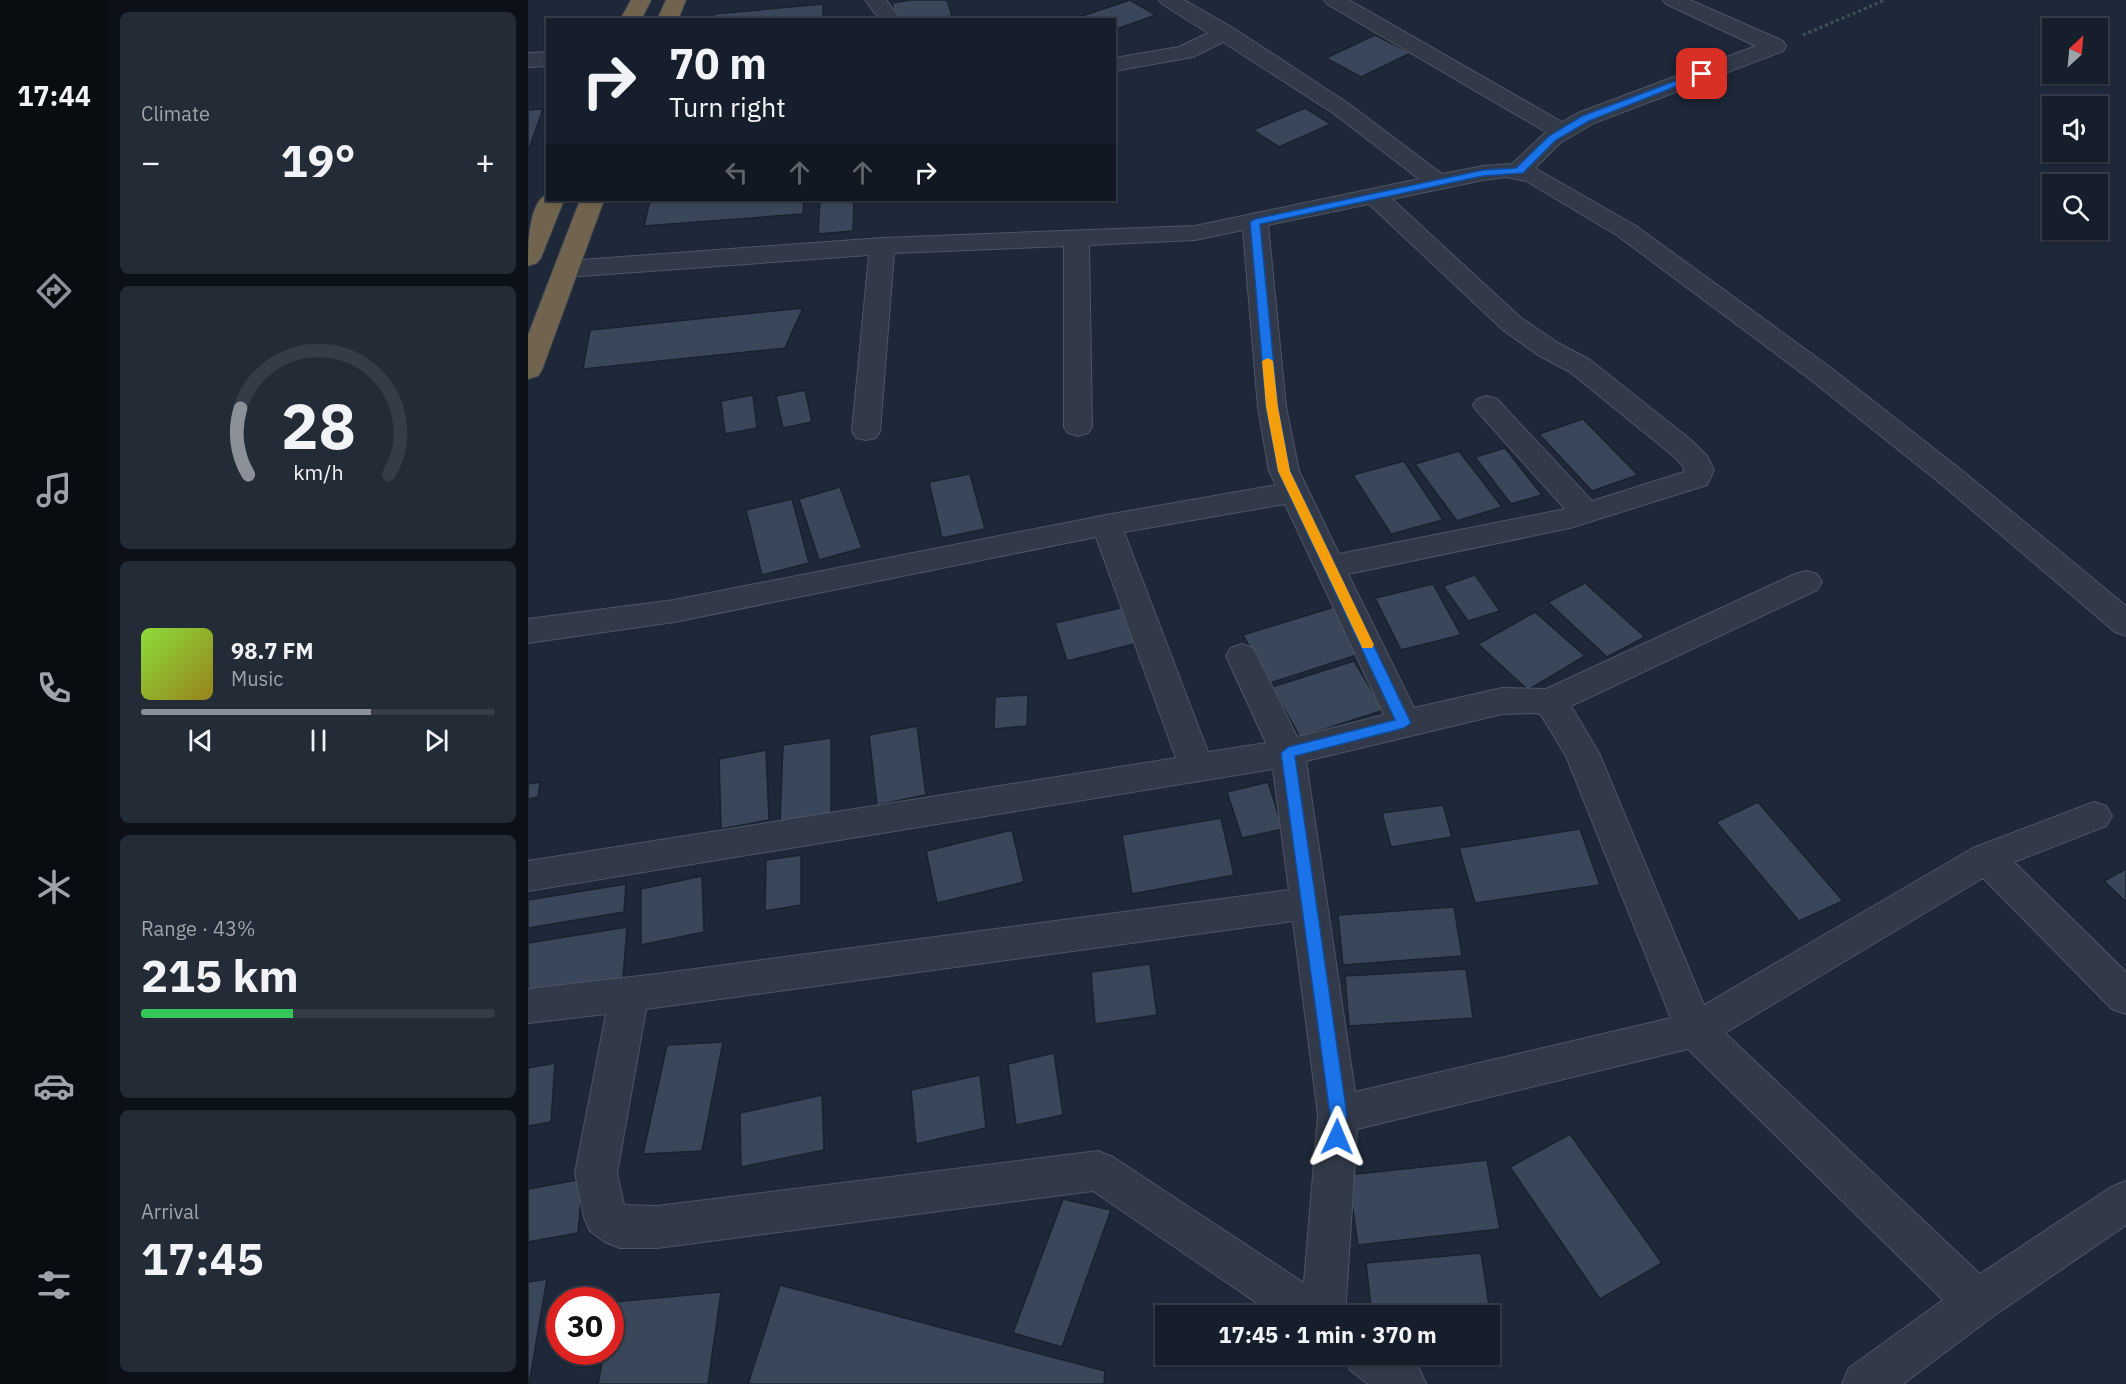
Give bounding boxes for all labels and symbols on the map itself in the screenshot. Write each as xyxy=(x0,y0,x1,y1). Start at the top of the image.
north arrow xyxy=(2042,18,2108,84)
pin xyxy=(1676,48,1727,99)
position arrow xyxy=(1305,1105,1369,1169)
speed limit sign: 30 xyxy=(546,1287,624,1365)

